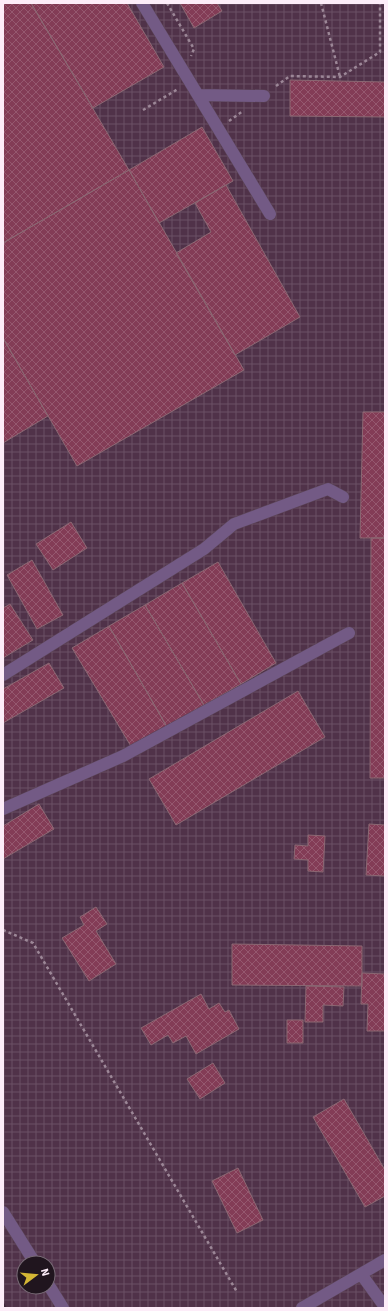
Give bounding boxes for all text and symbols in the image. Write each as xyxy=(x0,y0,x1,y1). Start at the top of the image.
north arrow xyxy=(16,1255,56,1295)
text: N xyxy=(37,1267,53,1278)

